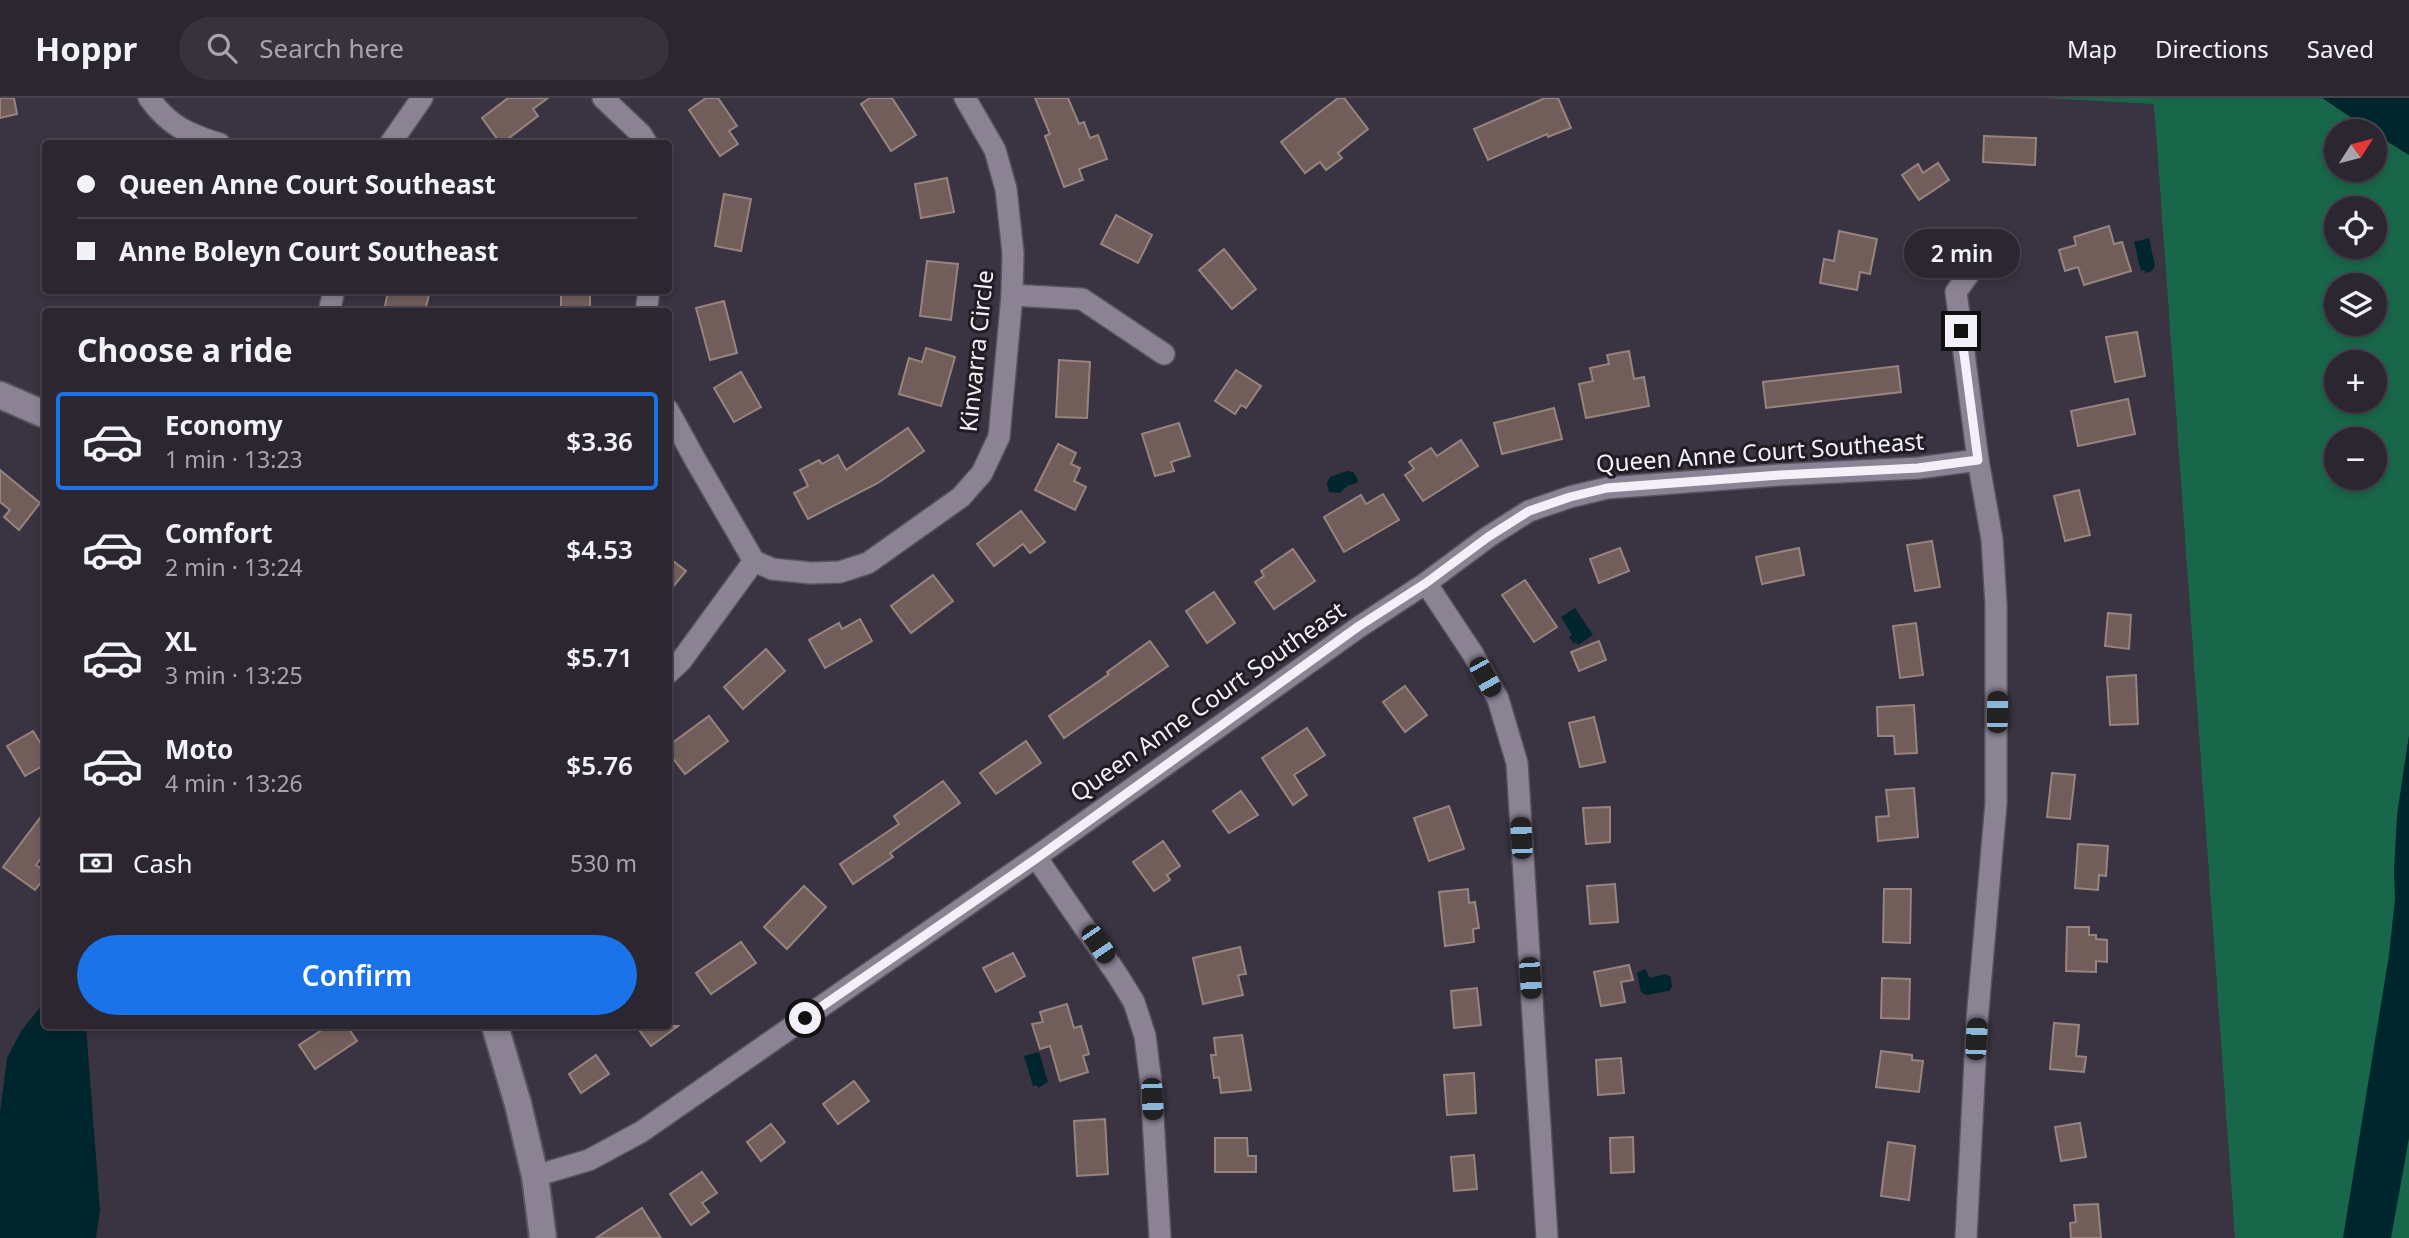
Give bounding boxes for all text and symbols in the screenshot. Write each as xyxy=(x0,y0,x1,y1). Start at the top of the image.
search box xyxy=(179,17,669,80)
text: Hoppr xyxy=(35,26,137,71)
icon: search xyxy=(203,29,241,67)
text: Search here xyxy=(259,30,404,66)
text: Map xyxy=(2067,32,2117,65)
text: Directions xyxy=(2155,32,2269,65)
text: Saved xyxy=(2307,32,2374,65)
north arrow xyxy=(2324,119,2387,182)
map controls xyxy=(2324,119,2387,490)
text: Queen Anne Court Southeast xyxy=(119,166,496,202)
button: locate xyxy=(2324,196,2387,259)
callout: 2 min xyxy=(1903,230,2019,278)
text: Anne Boleyn Court Southeast xyxy=(119,233,498,269)
text: 2 min xyxy=(1931,237,1993,269)
street label: Kinvarra Circle xyxy=(951,268,1000,433)
button: layers xyxy=(2324,273,2387,336)
route end xyxy=(1945,315,1977,347)
text: Choose a ride xyxy=(77,328,293,371)
button: + xyxy=(2324,350,2387,413)
text: Economy xyxy=(165,407,283,443)
icon: car xyxy=(81,410,144,473)
text: $3.36 xyxy=(566,423,633,459)
street label: Queen Anne Court Southeast xyxy=(1595,424,1925,479)
button: − xyxy=(2324,427,2387,490)
text: 1 min · 13:23 xyxy=(165,443,303,475)
text: Comfort xyxy=(165,515,273,551)
icon: car xyxy=(81,518,144,581)
text: $4.53 xyxy=(566,531,633,567)
text: 2 min · 13:24 xyxy=(165,551,303,583)
street label: Queen Anne Court Southeast xyxy=(1063,593,1352,809)
text: XL xyxy=(165,623,197,659)
icon: car xyxy=(81,626,144,689)
text: $5.71 xyxy=(566,639,633,675)
car xyxy=(1466,654,1505,700)
text: 3 min · 13:25 xyxy=(165,659,303,691)
car xyxy=(1987,691,2008,733)
text: Moto xyxy=(165,731,233,767)
icon: car xyxy=(81,734,144,797)
text: $5.76 xyxy=(566,747,633,783)
text: 4 min · 13:26 xyxy=(165,767,303,799)
car xyxy=(1510,816,1533,860)
icon: cash xyxy=(77,844,115,882)
text: Cash xyxy=(133,845,193,881)
text: 530 m xyxy=(570,847,637,879)
car xyxy=(1078,921,1119,967)
button: Confirm xyxy=(77,935,637,1015)
car xyxy=(1519,956,1542,1000)
route start xyxy=(789,1002,821,1034)
car xyxy=(1965,1017,1988,1061)
car xyxy=(1141,1077,1164,1121)

